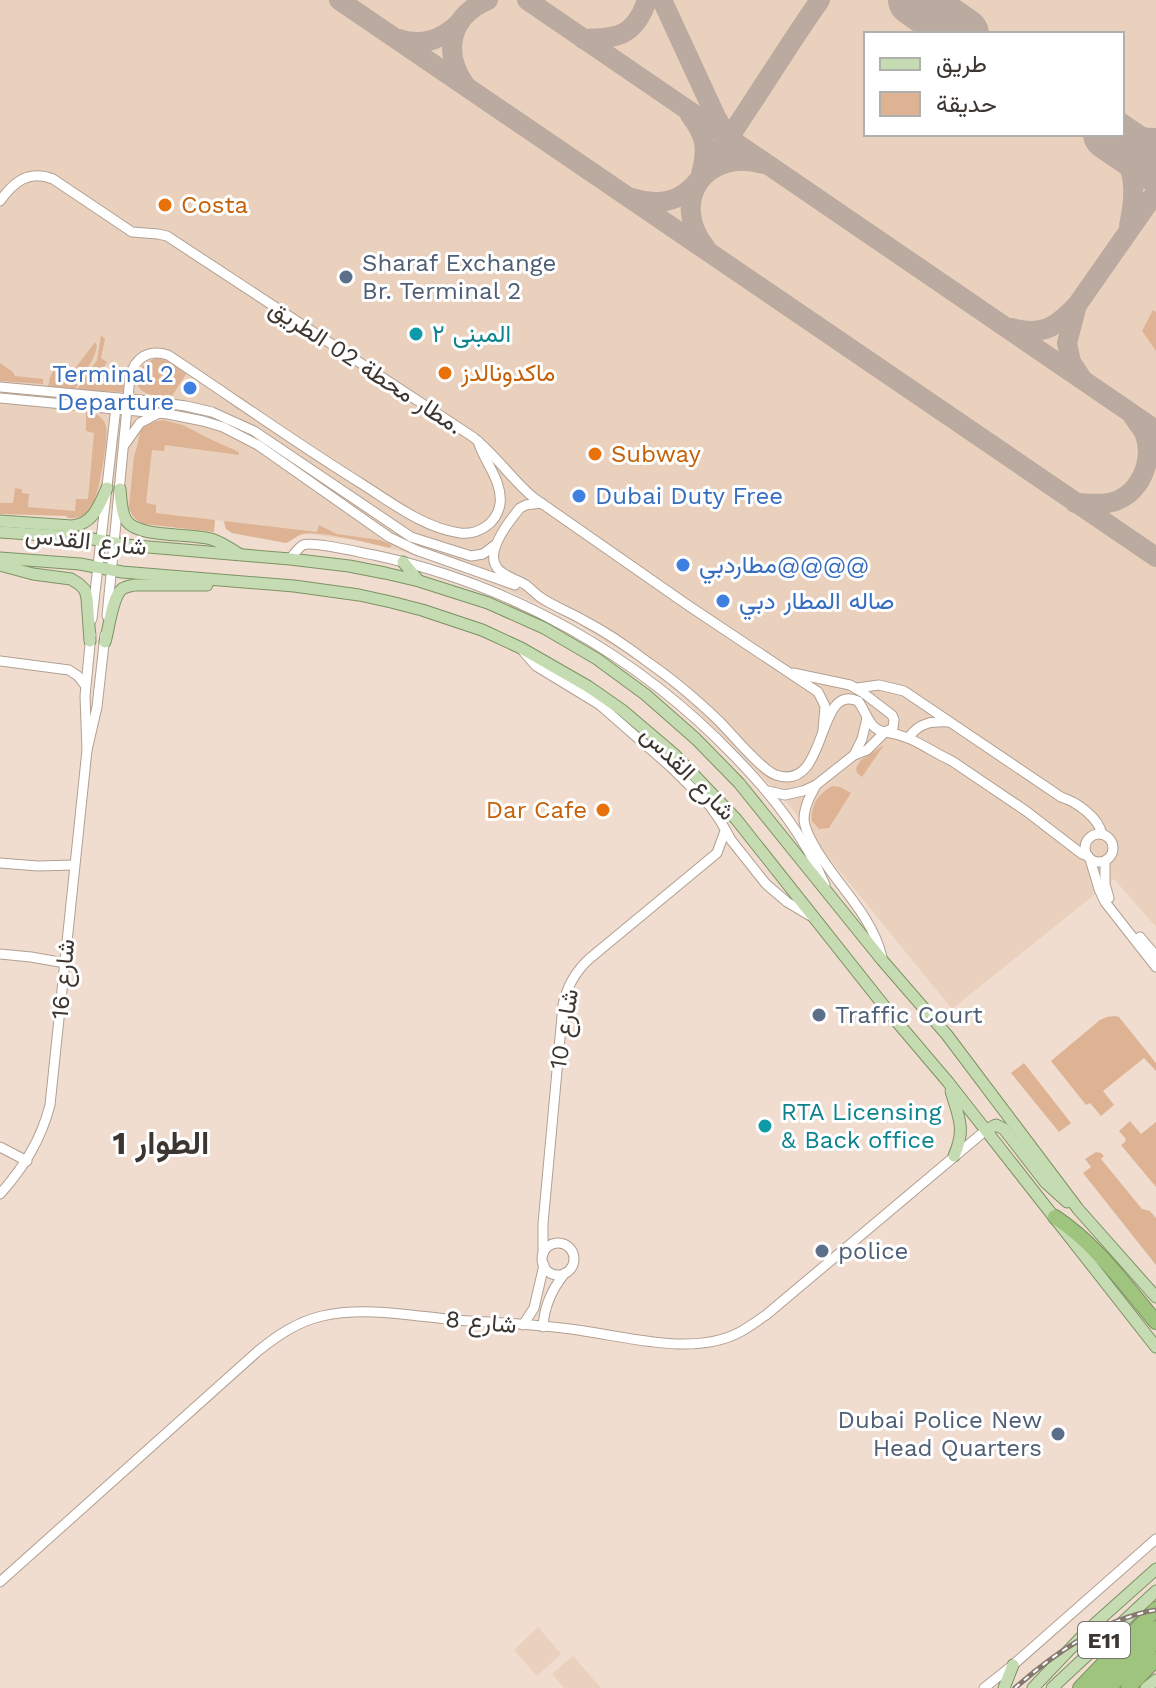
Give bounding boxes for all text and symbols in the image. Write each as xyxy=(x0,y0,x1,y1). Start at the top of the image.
legend xyxy=(864,32,1124,136)
text: طريق xyxy=(936,50,987,79)
text: حديقة xyxy=(936,90,997,118)
place label: Costa xyxy=(181,191,248,219)
marker: Costa xyxy=(156,196,174,214)
place label: Sharaf Exchange Br. Terminal 2 xyxy=(362,249,556,305)
marker: Sharaf Exchange Br. Terminal 2 xyxy=(337,268,355,286)
street label: مطار محطة 02 الطريق. xyxy=(263,294,468,441)
place label: المبنى ٢ xyxy=(432,320,511,348)
marker: المبنى ٢ xyxy=(407,325,425,343)
place label: ماكدونالدز xyxy=(460,359,555,388)
place label: Terminal 2 Departure xyxy=(52,360,174,416)
marker: ماكدونالدز xyxy=(436,364,454,382)
marker: Terminal 2 Departure xyxy=(181,379,199,397)
place label: Subway xyxy=(611,440,701,468)
marker: Subway xyxy=(586,445,604,463)
place label: Dubai Duty Free xyxy=(595,482,783,510)
marker: Dubai Duty Free xyxy=(570,487,588,505)
street label: شارع القدس xyxy=(24,521,148,563)
place label: مطاردبي@@@@ xyxy=(699,551,869,584)
marker: مطاردبي@@@@ xyxy=(674,556,692,574)
place label: صاله المطار دبي xyxy=(739,587,894,620)
marker: صاله المطار دبي xyxy=(714,592,732,610)
street label: شارع القدس xyxy=(634,720,741,827)
place label: Dar Cafe xyxy=(486,796,587,824)
marker: Dar Cafe xyxy=(594,801,612,819)
street label: شارع 16 xyxy=(46,938,82,1020)
street label: شارع 10 xyxy=(544,987,586,1071)
place label: Traffic Court xyxy=(835,1001,982,1029)
marker: Traffic Court xyxy=(810,1006,828,1024)
place label: RTA Licensing & Back office xyxy=(781,1098,942,1154)
marker: RTA Licensing & Back office xyxy=(756,1117,774,1135)
district label: الطوار 1 xyxy=(113,1124,209,1163)
place label: police xyxy=(838,1237,908,1265)
marker: police xyxy=(813,1242,831,1260)
street label: شارع 8 xyxy=(444,1305,518,1341)
place label: Dubai Police New Head Quarters xyxy=(838,1406,1042,1462)
marker: Dubai Police New Head Quarters xyxy=(1049,1425,1067,1443)
road number: E11 xyxy=(1078,1622,1130,1658)

